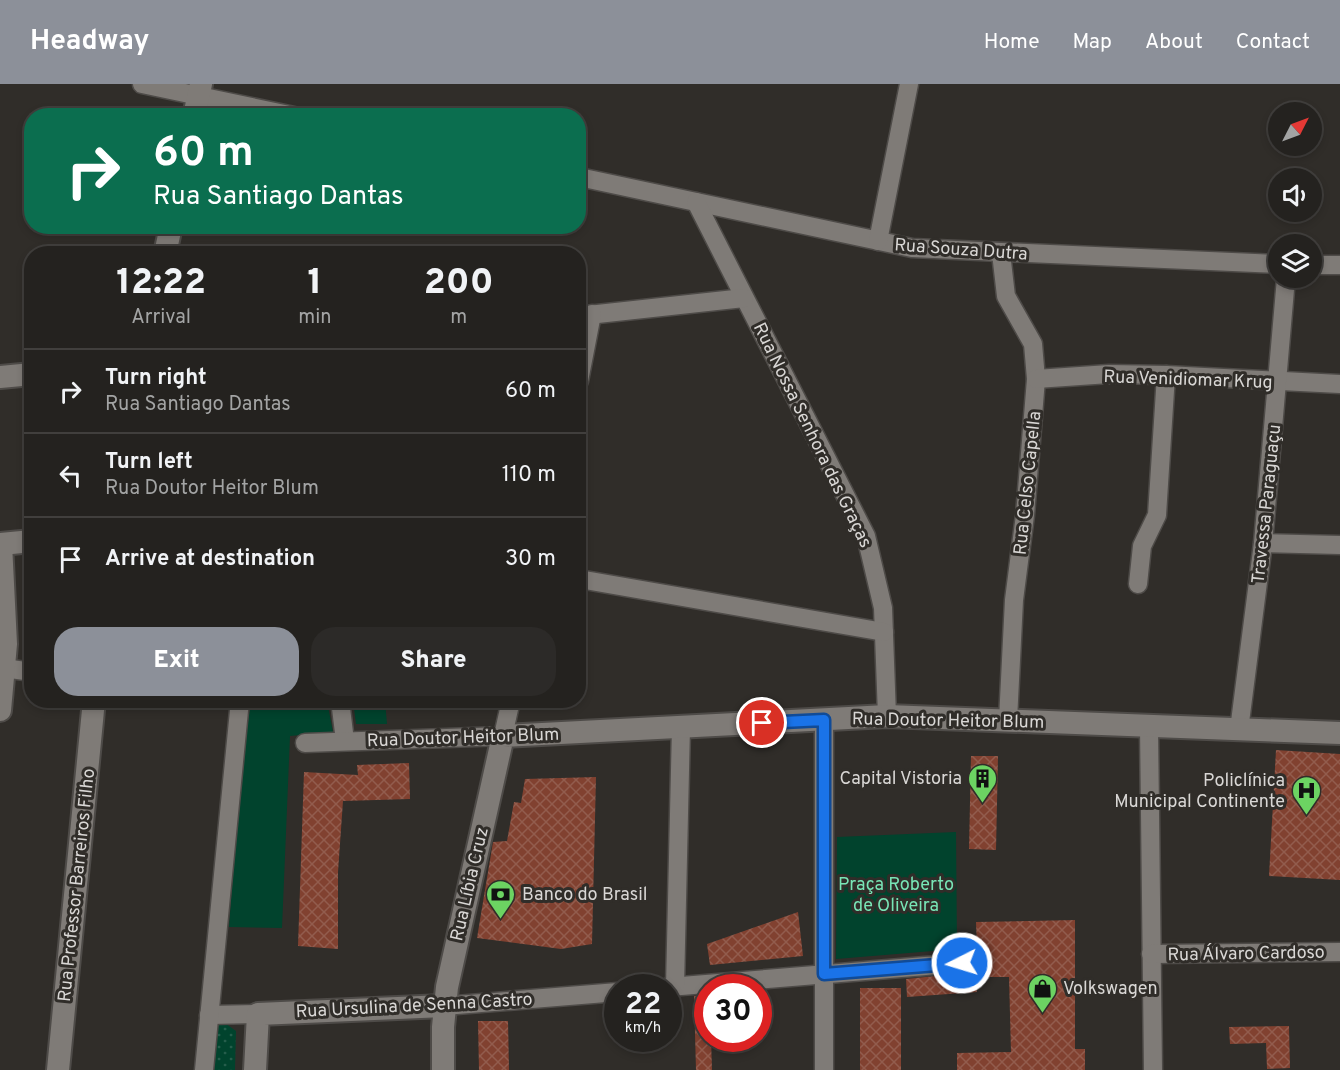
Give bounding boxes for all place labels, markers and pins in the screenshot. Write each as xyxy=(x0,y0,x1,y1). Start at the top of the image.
pin xyxy=(736,697,787,748)
building icon: Capital Vistoria xyxy=(967,762,999,804)
place label: Capital Vistoria xyxy=(839,768,962,791)
place label: Policlínica Municipal Continente xyxy=(1114,770,1285,814)
hospital icon: Policlínica Municipal Continente xyxy=(1290,774,1322,816)
bank icon: Banco do Brasil xyxy=(485,878,517,920)
place label: Banco do Brasil xyxy=(522,884,648,907)
shop icon: Volkswagen xyxy=(1026,972,1058,1014)
place label: Volkswagen xyxy=(1063,978,1158,1001)

